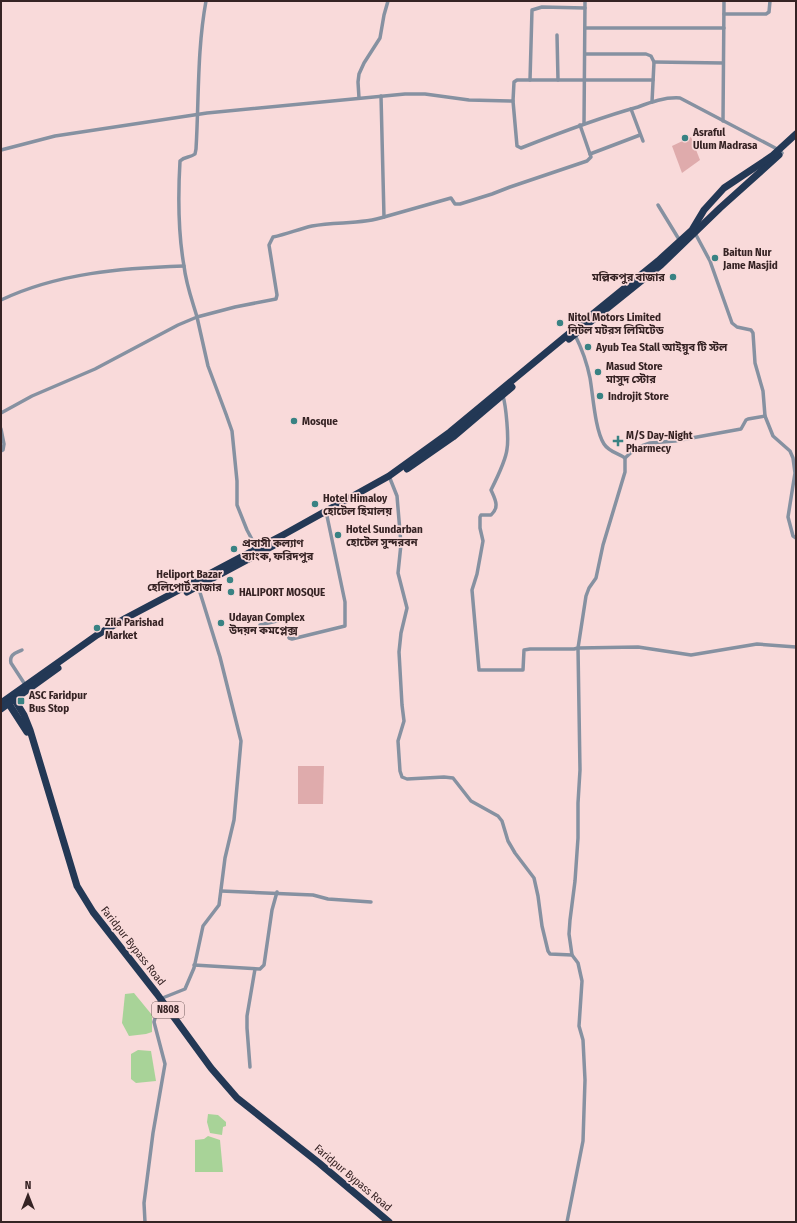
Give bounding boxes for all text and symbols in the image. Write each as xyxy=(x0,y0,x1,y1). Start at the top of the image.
place label: Asraful Ulum Madrasa xyxy=(692,126,758,152)
marker: Asraful Ulum Madrasa xyxy=(680,133,690,143)
place label: Baitun Nur Jame Masjid xyxy=(722,246,778,272)
marker: Baitun Nur Jame Masjid xyxy=(710,253,720,263)
place label: মল্লিকপুর বাজার xyxy=(591,271,665,284)
marker: মল্লিকপুর বাজার xyxy=(668,272,678,282)
place label: Nitol Motors Limited নিটল মটরস লিমিটেড xyxy=(567,311,665,337)
marker: Nitol Motors Limited নিটল মটরস লিমিটেড xyxy=(555,318,565,328)
place label: Ayub Tea Stall আইয়ুব টি স্টল xyxy=(595,341,728,355)
marker: Ayub Tea Stall আইয়ুব টি স্টল xyxy=(583,342,593,352)
place label: Masud Store মাসুদ স্টোর xyxy=(605,360,663,386)
marker: Masud Store মাসুদ স্টোর xyxy=(593,367,603,377)
place label: Indrojit Store xyxy=(608,390,669,403)
marker: Indrojit Store xyxy=(595,391,605,401)
place label: Mosque xyxy=(302,415,338,428)
marker: Mosque xyxy=(289,416,299,426)
place label: M/S Day-Night Pharmecy xyxy=(626,429,693,455)
marker: M/S Day-Night Pharmecy xyxy=(613,436,623,446)
place label: Hotel Himaloy হোটেল হিমালয় xyxy=(323,492,392,518)
marker: Hotel Himaloy হোটেল হিমালয় xyxy=(310,499,320,509)
place label: Hotel Sundarban হোটেল সুন্দরবন xyxy=(346,523,423,549)
marker: Hotel Sundarban হোটেল সুন্দরবন xyxy=(333,530,343,540)
place label: প্রবাসী কল্যাণ ব্যাংক, ফরিদপুর xyxy=(241,537,314,563)
marker: প্রবাসী কল্যাণ ব্যাংক, ফরিদপুর xyxy=(229,544,239,554)
place label: Heliport Bazar হেলিপোর্ট বাজার xyxy=(147,568,223,594)
marker: Heliport Bazar হেলিপোর্ট বাজার xyxy=(225,575,235,585)
place label: HALIPORT MOSQUE xyxy=(239,586,325,599)
marker: HALIPORT MOSQUE xyxy=(226,587,236,597)
place label: Udayan Complex উদয়ন কমপ্লেক্স xyxy=(228,611,305,637)
place label: Zila Parishad Market xyxy=(105,616,164,642)
marker: Udayan Complex উদয়ন কমপ্লেক্স xyxy=(216,618,226,628)
marker: Zila Parishad Market xyxy=(92,623,102,633)
place label: ASC Faridpur Bus Stop xyxy=(28,689,88,715)
marker: ASC Faridpur Bus Stop xyxy=(16,696,26,706)
street label: Faridpur Bypass Road xyxy=(98,904,168,988)
road number: N808 xyxy=(152,1002,184,1018)
street label: Faridpur Bypass Road xyxy=(312,1142,394,1214)
north arrow xyxy=(8,1175,48,1215)
text: N xyxy=(25,1179,31,1192)

